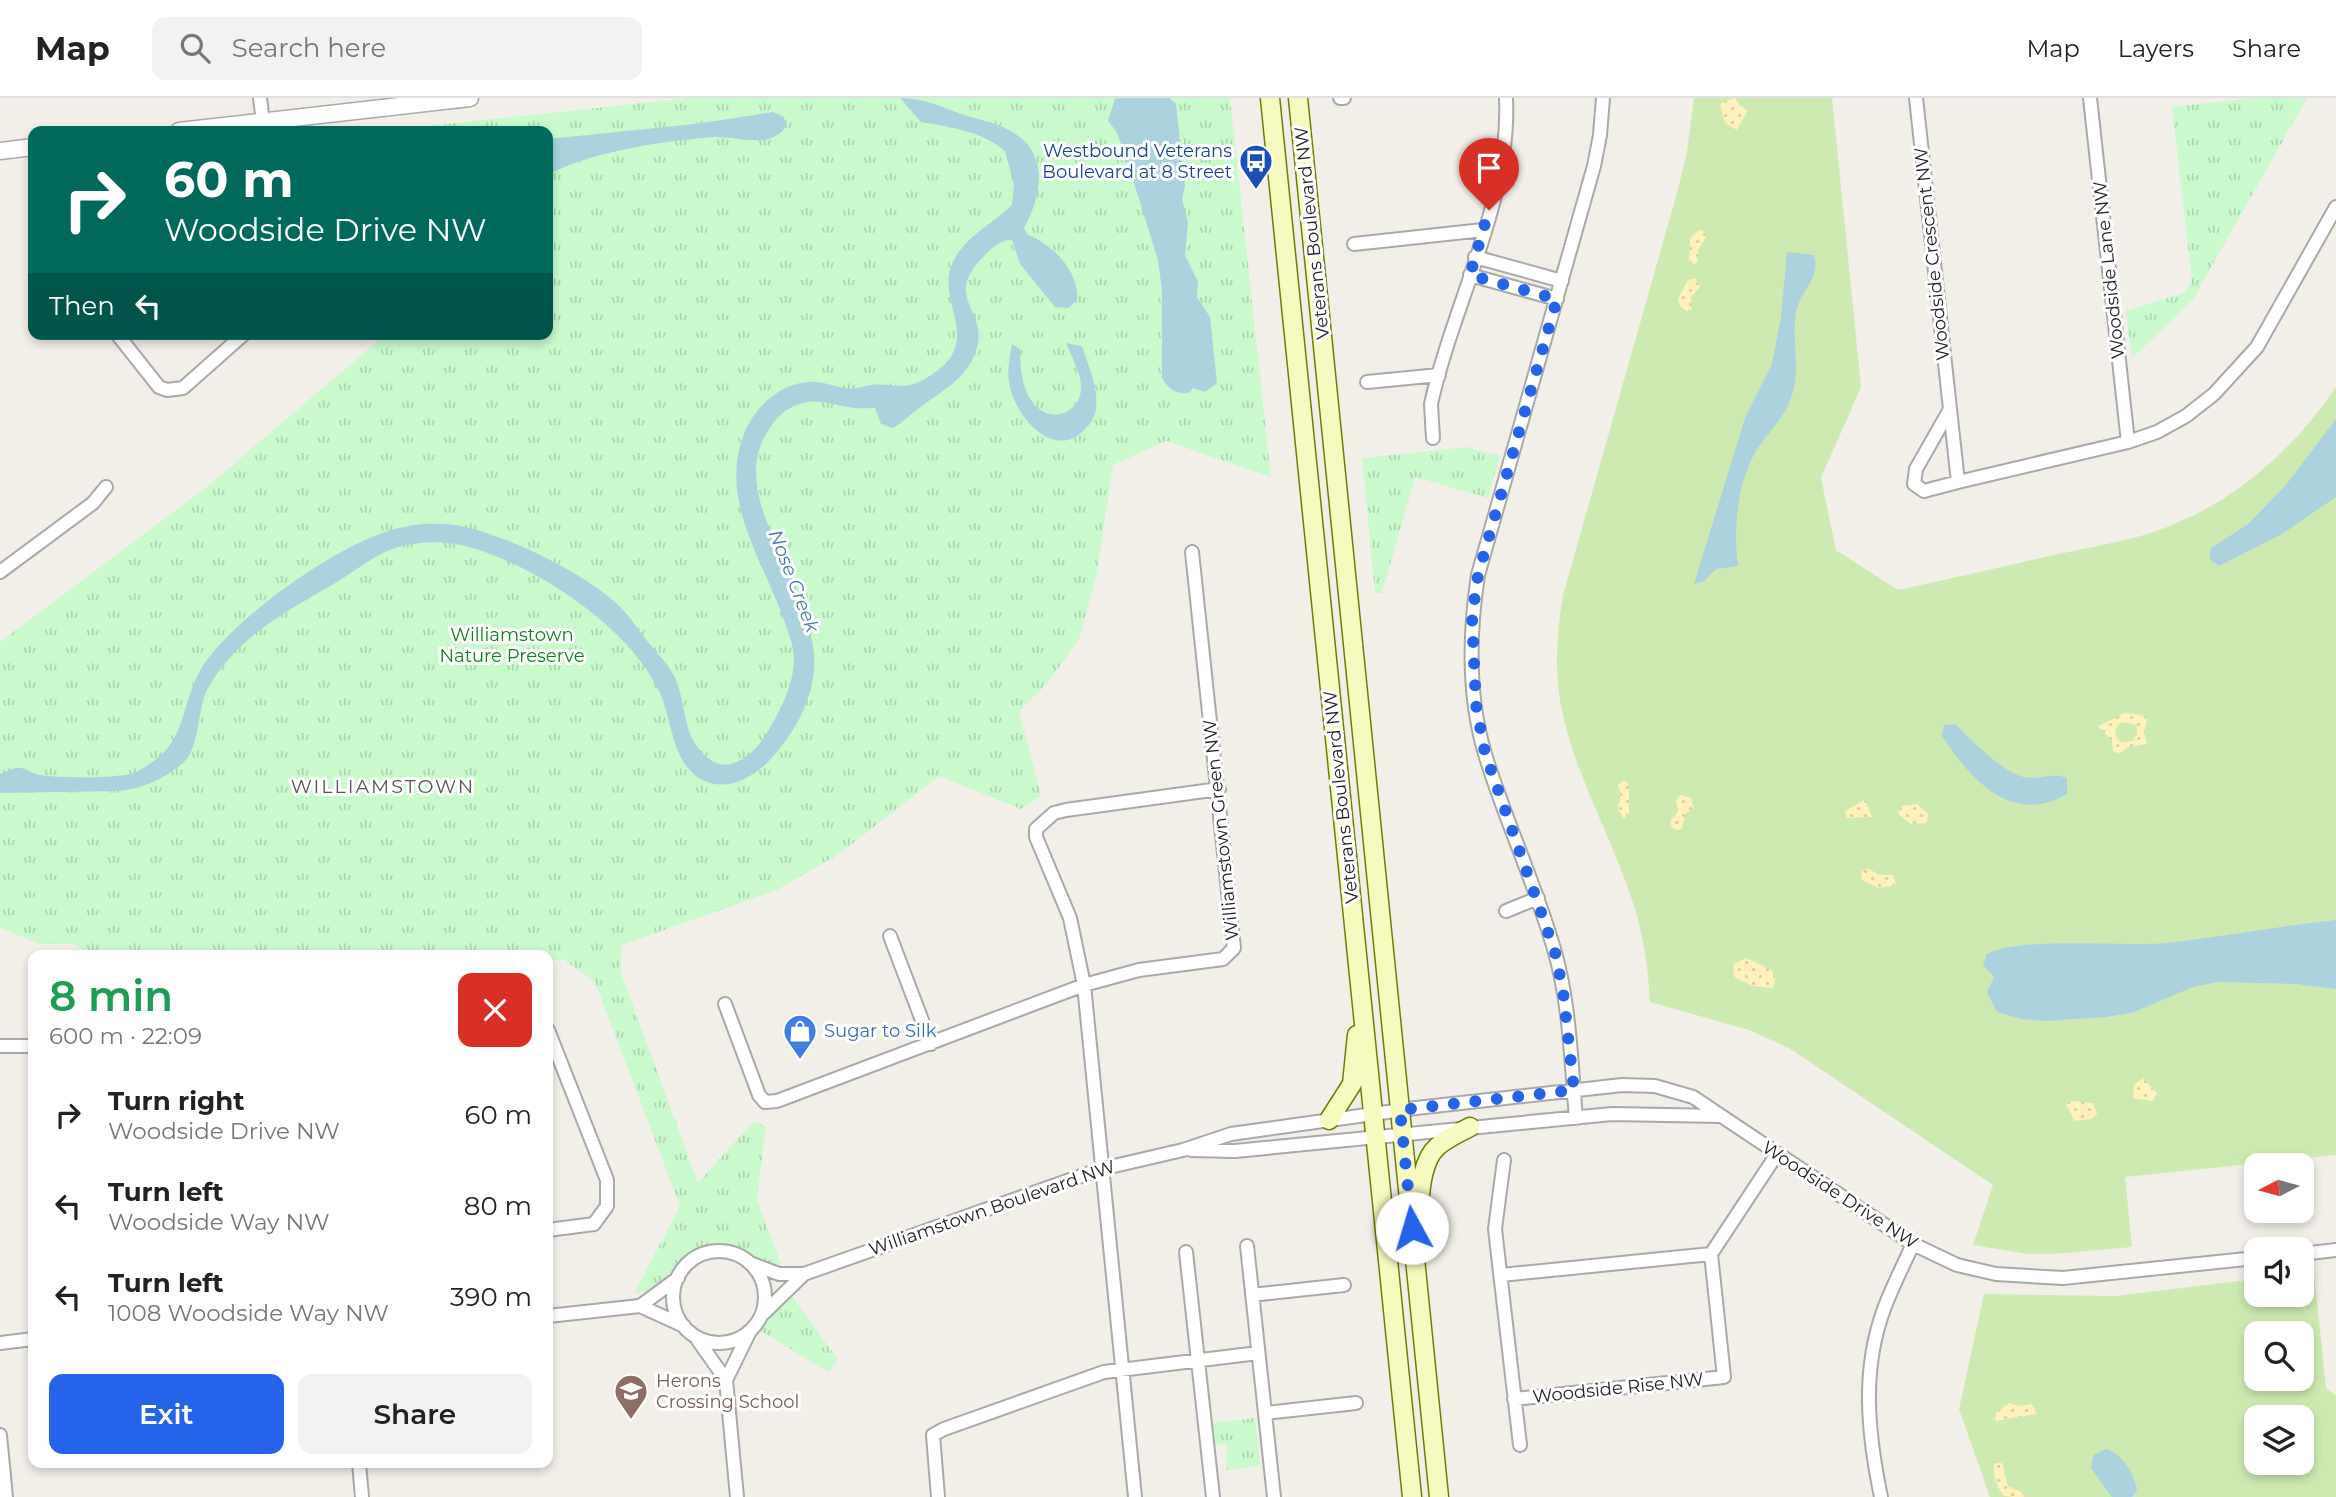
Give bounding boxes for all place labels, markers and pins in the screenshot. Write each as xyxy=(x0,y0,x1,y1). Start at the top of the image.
pin xyxy=(1459,138,1519,210)
place label: Westbound Veterans Boulevard at 8 Street xyxy=(1042,140,1232,183)
bus stop icon: Westbound Veterans Boulevard at 8 Street xyxy=(1237,142,1275,191)
shop icon: Sugar to Silk xyxy=(781,1012,819,1061)
place label: Sugar to Silk xyxy=(824,1020,937,1042)
place label: Herons Crossing School xyxy=(656,1370,799,1413)
school or university icon: Herons Crossing School xyxy=(612,1372,650,1421)

